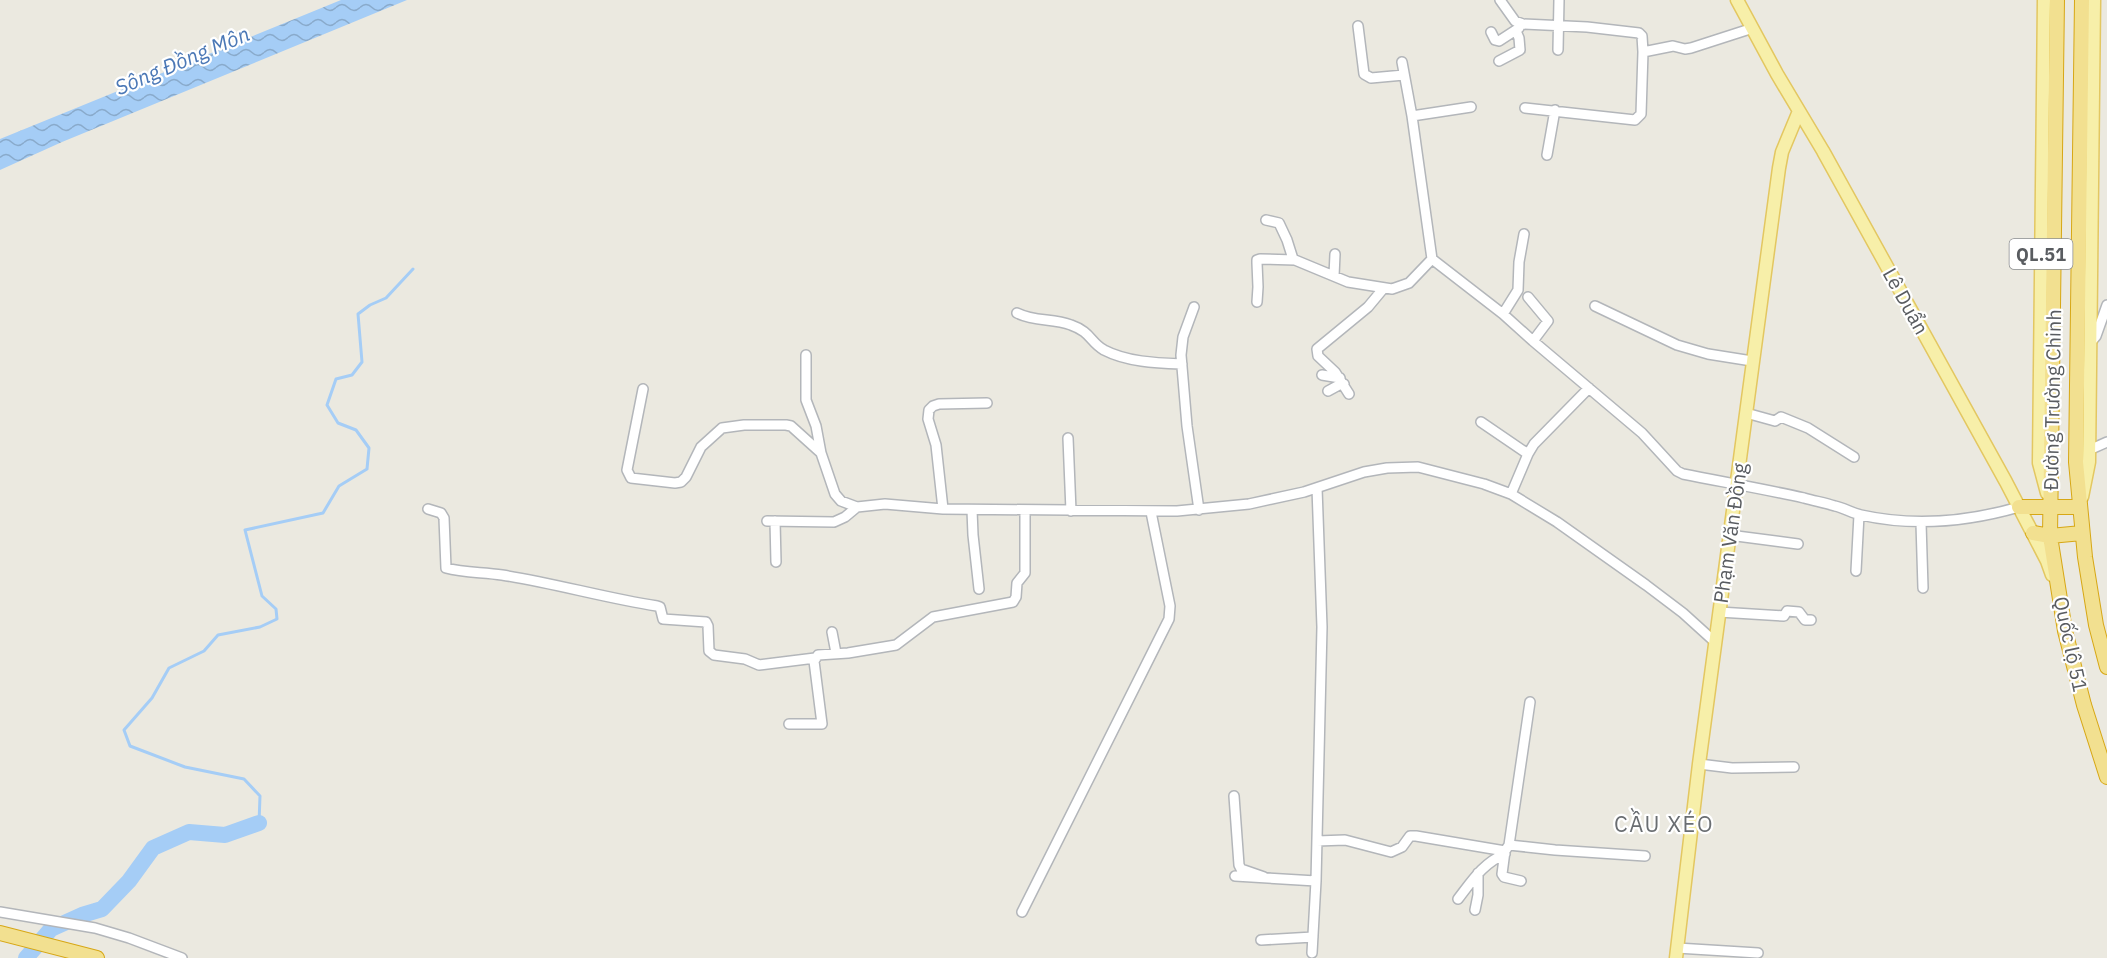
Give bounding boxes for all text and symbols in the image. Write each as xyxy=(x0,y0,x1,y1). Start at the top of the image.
water label: Sông Đồng Môn xyxy=(110,19,254,101)
road number: QL.51 xyxy=(2010,239,2072,269)
street label: Lê Duẩn xyxy=(1877,263,1935,339)
street label: Đường Trường Chinh xyxy=(2037,309,2067,491)
street label: Phạm Văn Đồng xyxy=(1707,461,1753,605)
street label: Quốc lộ 51 xyxy=(2048,594,2094,694)
district label: CẦU XÉO xyxy=(1614,807,1714,838)

